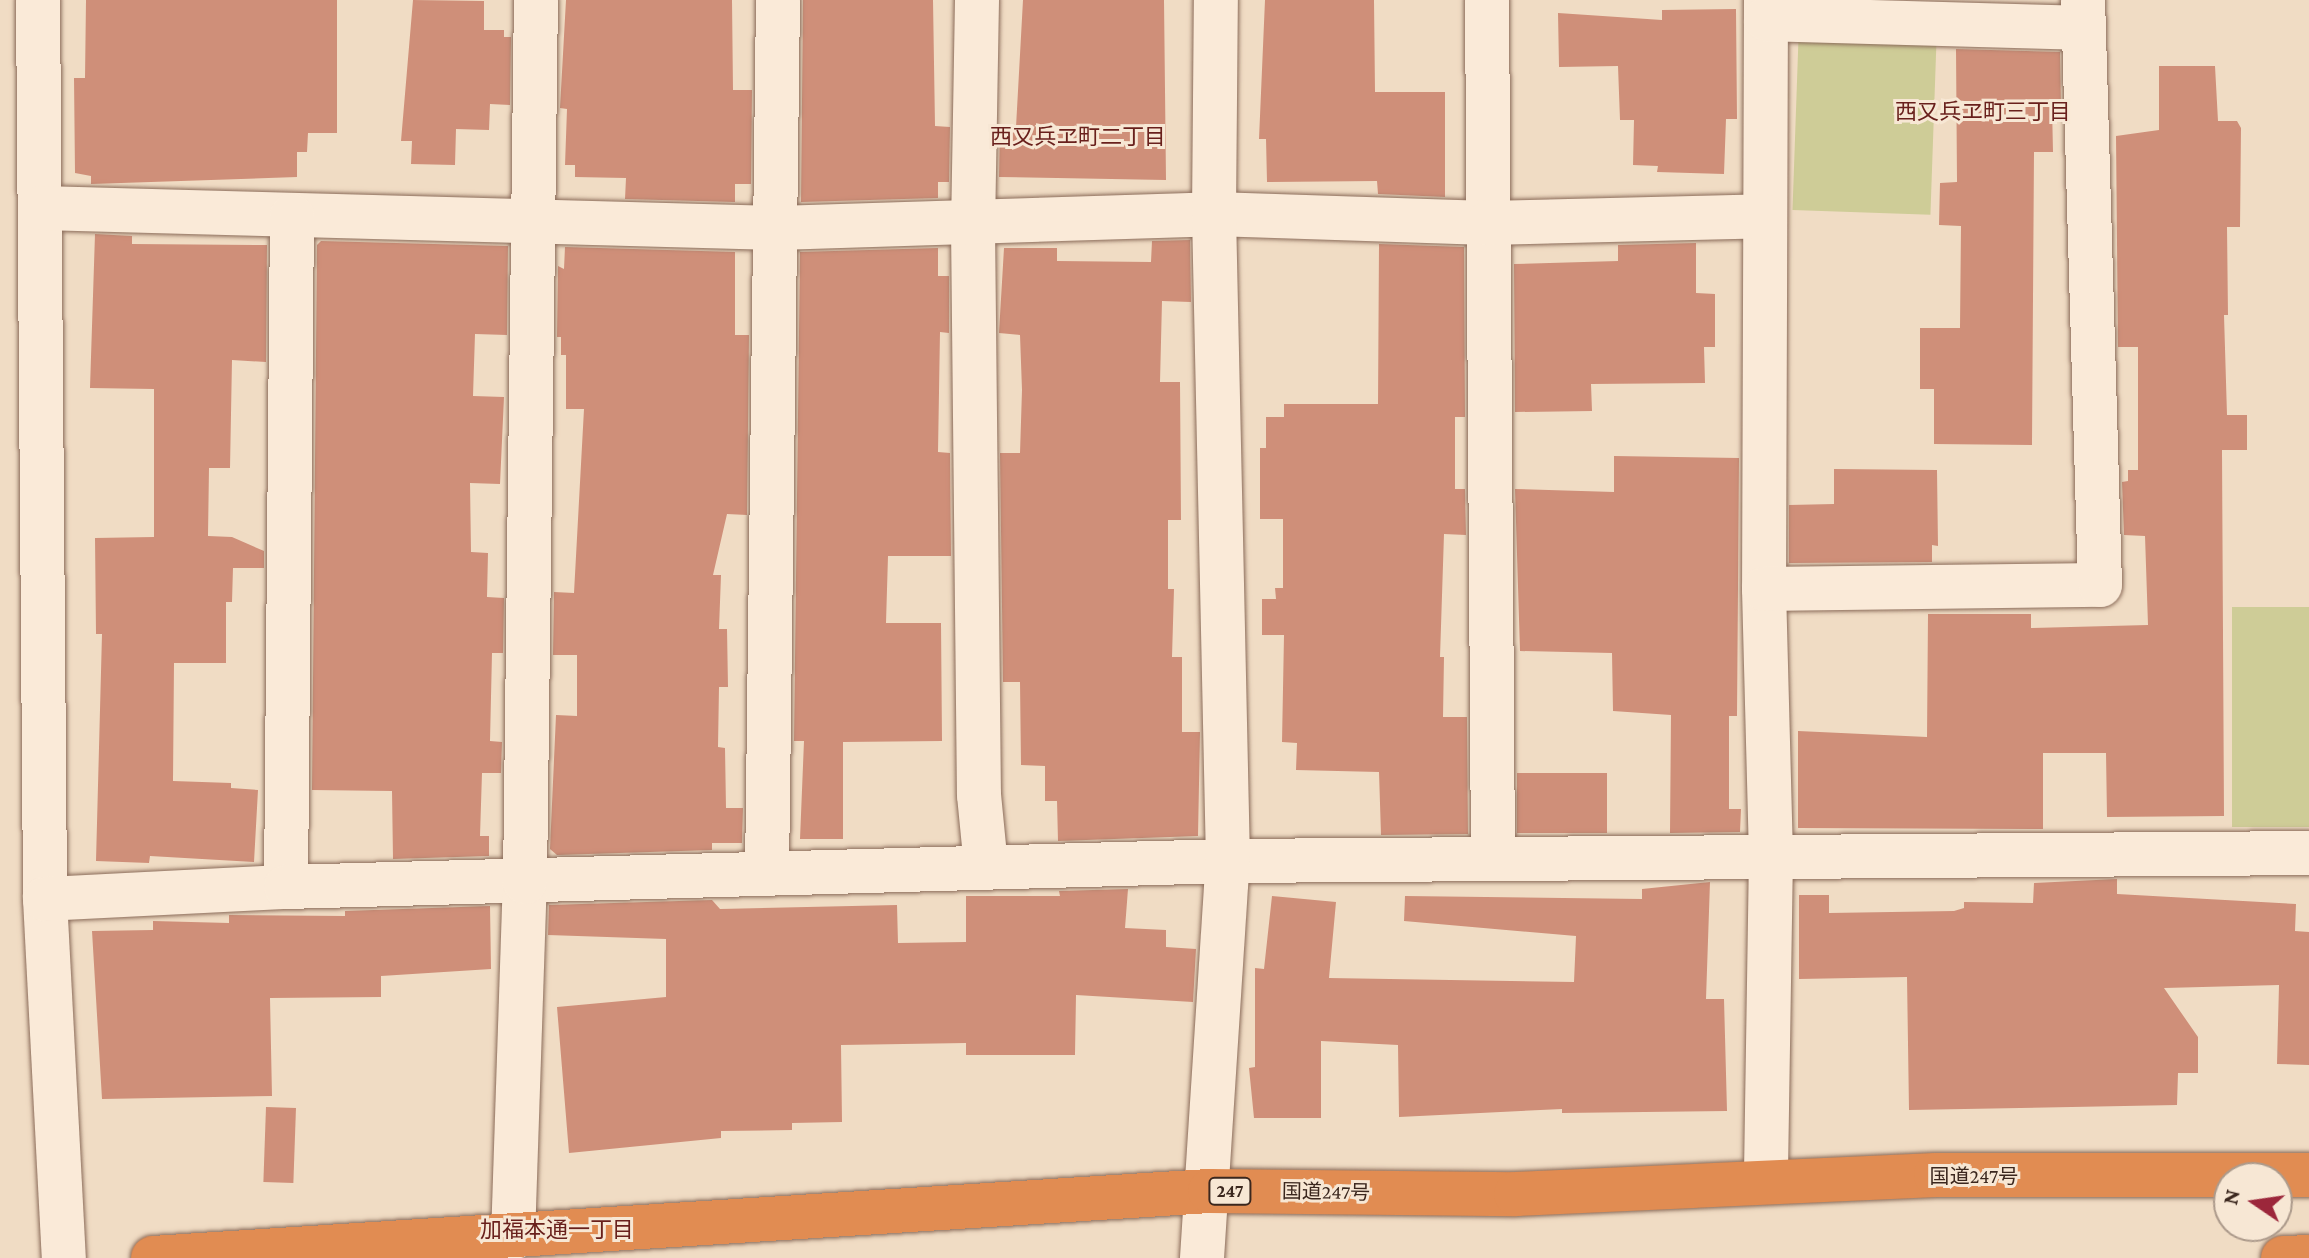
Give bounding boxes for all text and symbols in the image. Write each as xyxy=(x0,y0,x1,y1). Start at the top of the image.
district label: 西又兵ヱ町三丁目 xyxy=(1895,99,2071,125)
district label: 西又兵ヱ町二丁目 xyxy=(990,124,1166,150)
north arrow xyxy=(2213,1162,2293,1242)
street label: 国道247号 xyxy=(1930,1164,2018,1188)
road number: 247 xyxy=(1208,1177,1252,1205)
street label: 国道247号 xyxy=(1282,1179,1370,1205)
text: N xyxy=(2217,1187,2245,1207)
district label: 加福本通一丁目 xyxy=(480,1217,634,1243)

